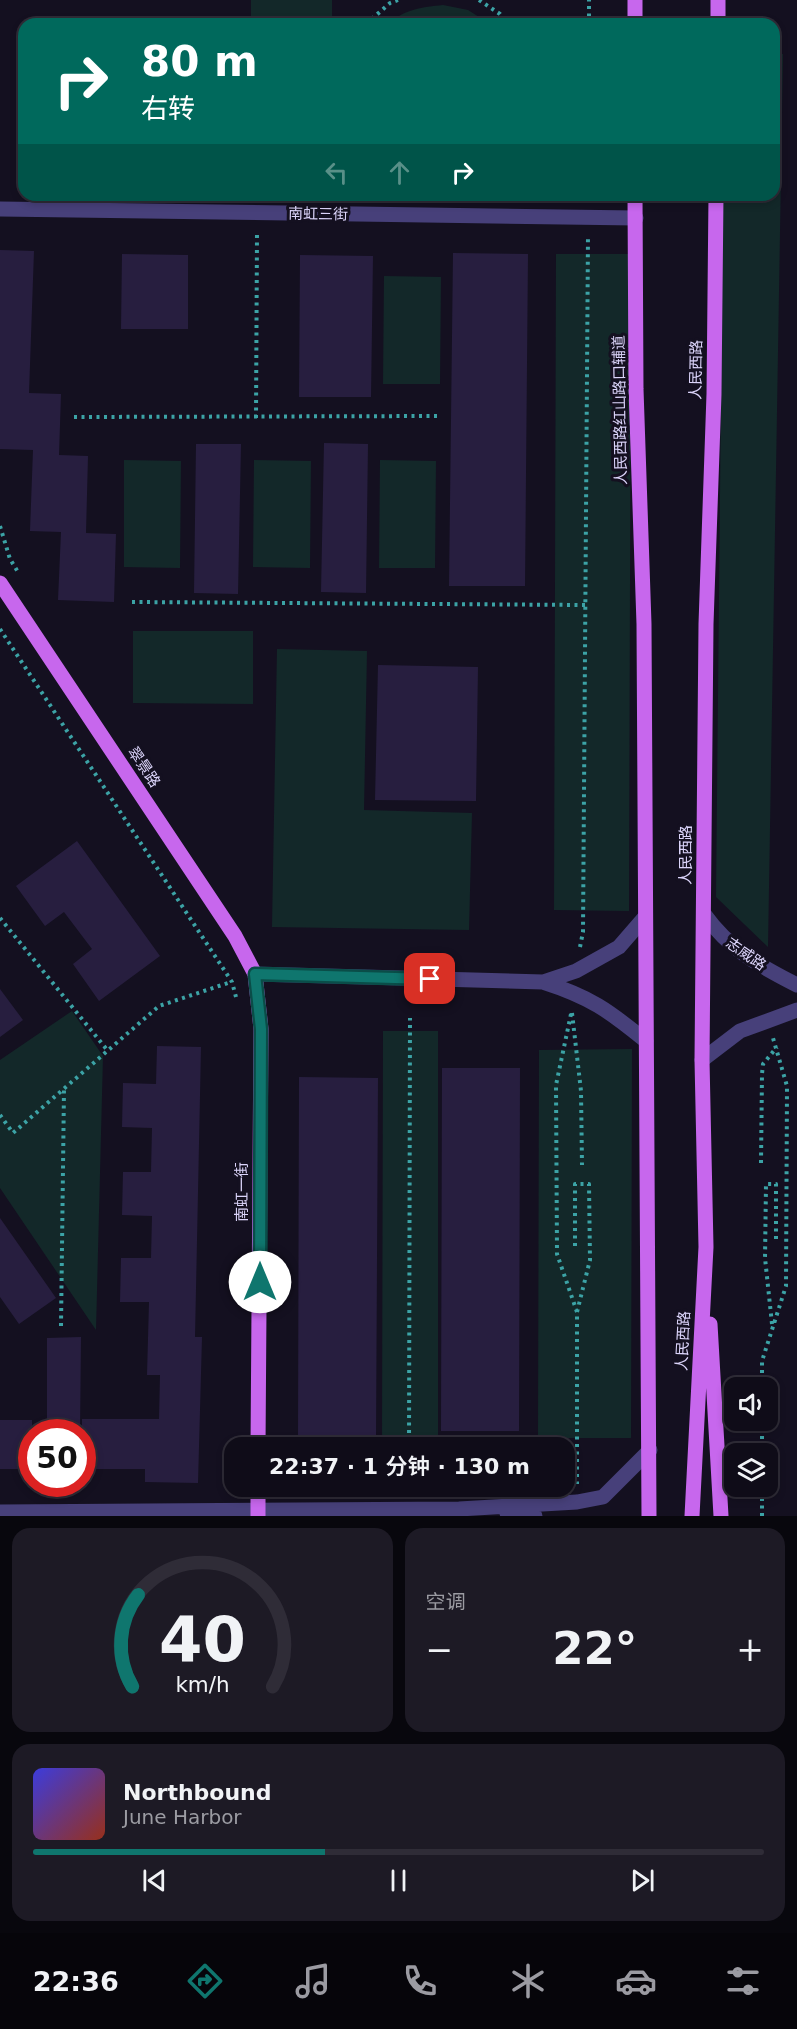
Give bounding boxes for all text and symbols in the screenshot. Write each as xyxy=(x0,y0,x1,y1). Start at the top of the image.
text: 80 m xyxy=(141,37,258,86)
icon: right xyxy=(42,42,120,120)
text: 右转 xyxy=(141,93,195,124)
icon: left xyxy=(320,156,353,189)
icon: ahead xyxy=(383,156,416,189)
icon: right xyxy=(446,156,479,189)
street label: 南虹三街 xyxy=(288,204,348,224)
street label: 人民西路红山路口辅道 xyxy=(610,335,630,485)
street label: 人民西路 xyxy=(686,340,706,400)
street label: 翠景路 xyxy=(124,743,164,791)
street label: 人民西路 xyxy=(677,825,695,885)
street label: 志威路 xyxy=(722,934,770,974)
pin xyxy=(404,953,455,1004)
icon: arrive xyxy=(413,962,446,995)
street label: 南虹一街 xyxy=(233,1162,251,1222)
position arrow xyxy=(228,1250,292,1314)
street label: 人民西路 xyxy=(672,1311,694,1371)
map controls xyxy=(724,1377,778,1497)
button: sound xyxy=(724,1377,778,1431)
speed limit sign: 50 xyxy=(18,1419,96,1497)
button: layers xyxy=(724,1443,778,1497)
text: 22:37 · 1 分钟 · 130 m xyxy=(269,1454,530,1479)
text: 空调 xyxy=(426,1590,466,1614)
text: 40 xyxy=(159,1603,246,1676)
text: 22° xyxy=(552,1622,637,1675)
text: − xyxy=(426,1630,453,1669)
text: + xyxy=(736,1630,764,1669)
text: km/h xyxy=(175,1672,229,1697)
text: Northbound xyxy=(123,1780,272,1805)
text: June Harbor xyxy=(123,1805,242,1829)
icon: previous xyxy=(138,1864,171,1897)
icon: pause xyxy=(382,1864,415,1897)
icon: next xyxy=(626,1864,659,1897)
icon: directions xyxy=(184,1960,226,2002)
icon: music xyxy=(292,1960,334,2002)
icon: phone xyxy=(399,1960,441,2002)
icon: climate xyxy=(507,1960,549,2002)
icon: car xyxy=(615,1960,657,2002)
icon: filters xyxy=(722,1960,764,2002)
text: 22:36 xyxy=(33,1966,119,1997)

